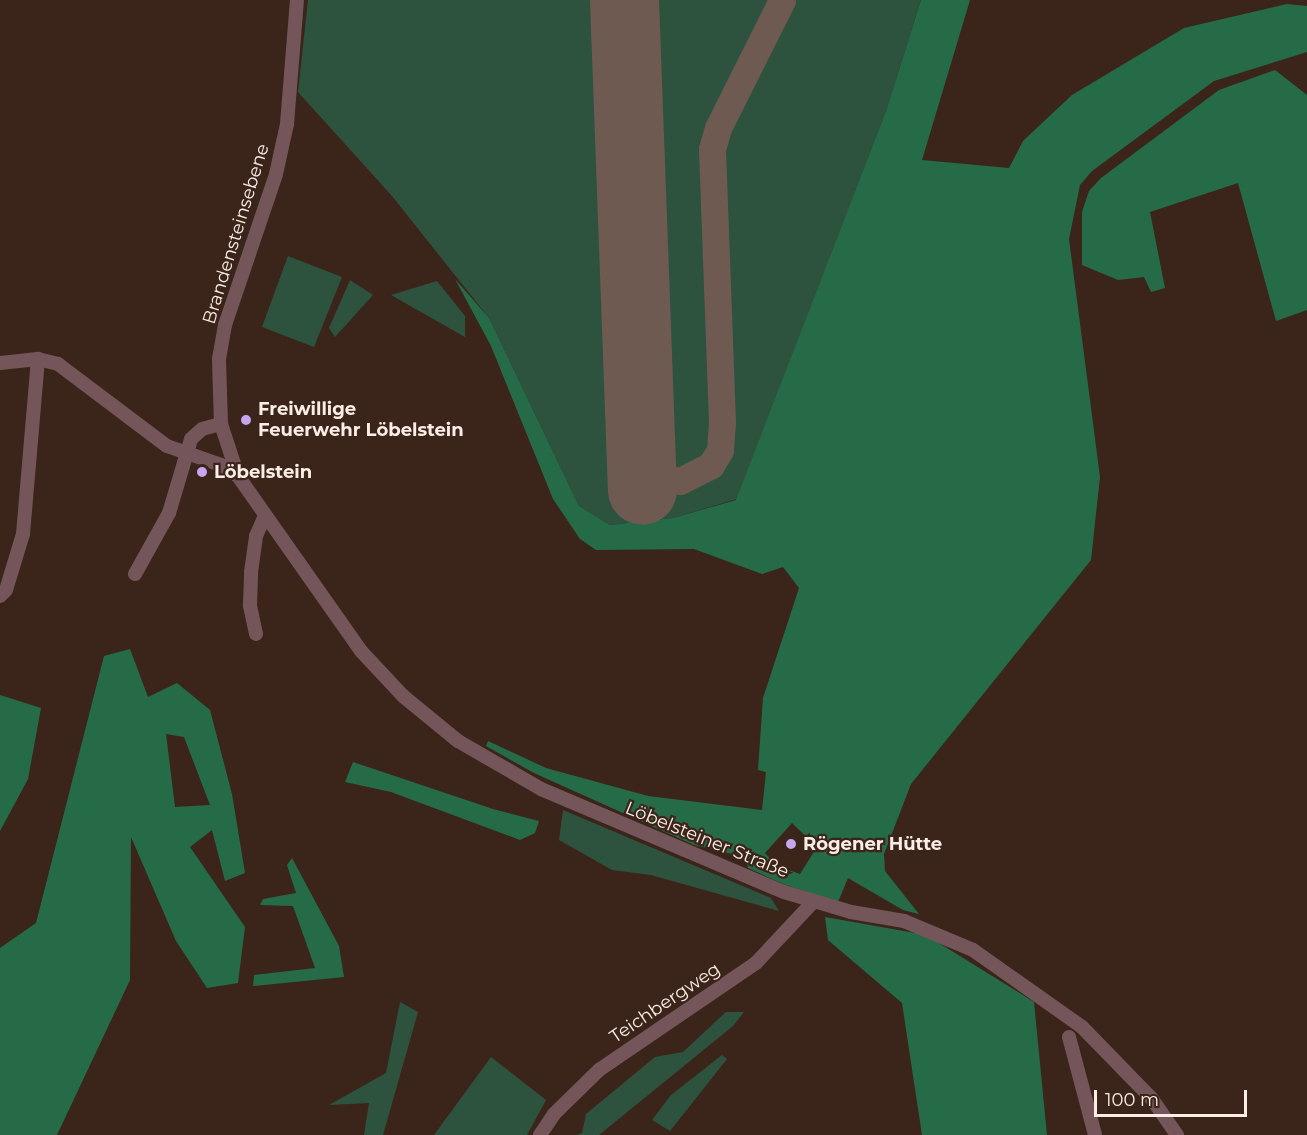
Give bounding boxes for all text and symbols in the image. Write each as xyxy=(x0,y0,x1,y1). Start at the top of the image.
street label: Brandensteinsebene xyxy=(198,141,274,327)
place label: Freiwillige Feuerwehr Löbelstein xyxy=(258,399,464,442)
marker: Freiwillige Feuerwehr Löbelstein xyxy=(239,413,253,427)
place label: Löbelstein xyxy=(214,461,312,483)
marker: Löbelstein xyxy=(195,465,209,479)
street label: Löbelsteiner Straße xyxy=(622,797,792,883)
place label: Rögener Hütte xyxy=(803,833,942,855)
marker: Rögener Hütte xyxy=(784,837,798,851)
street label: Teichbergweg xyxy=(606,958,724,1048)
scale bar xyxy=(1097,1078,1250,1116)
text: 100 m xyxy=(1105,1089,1159,1111)

